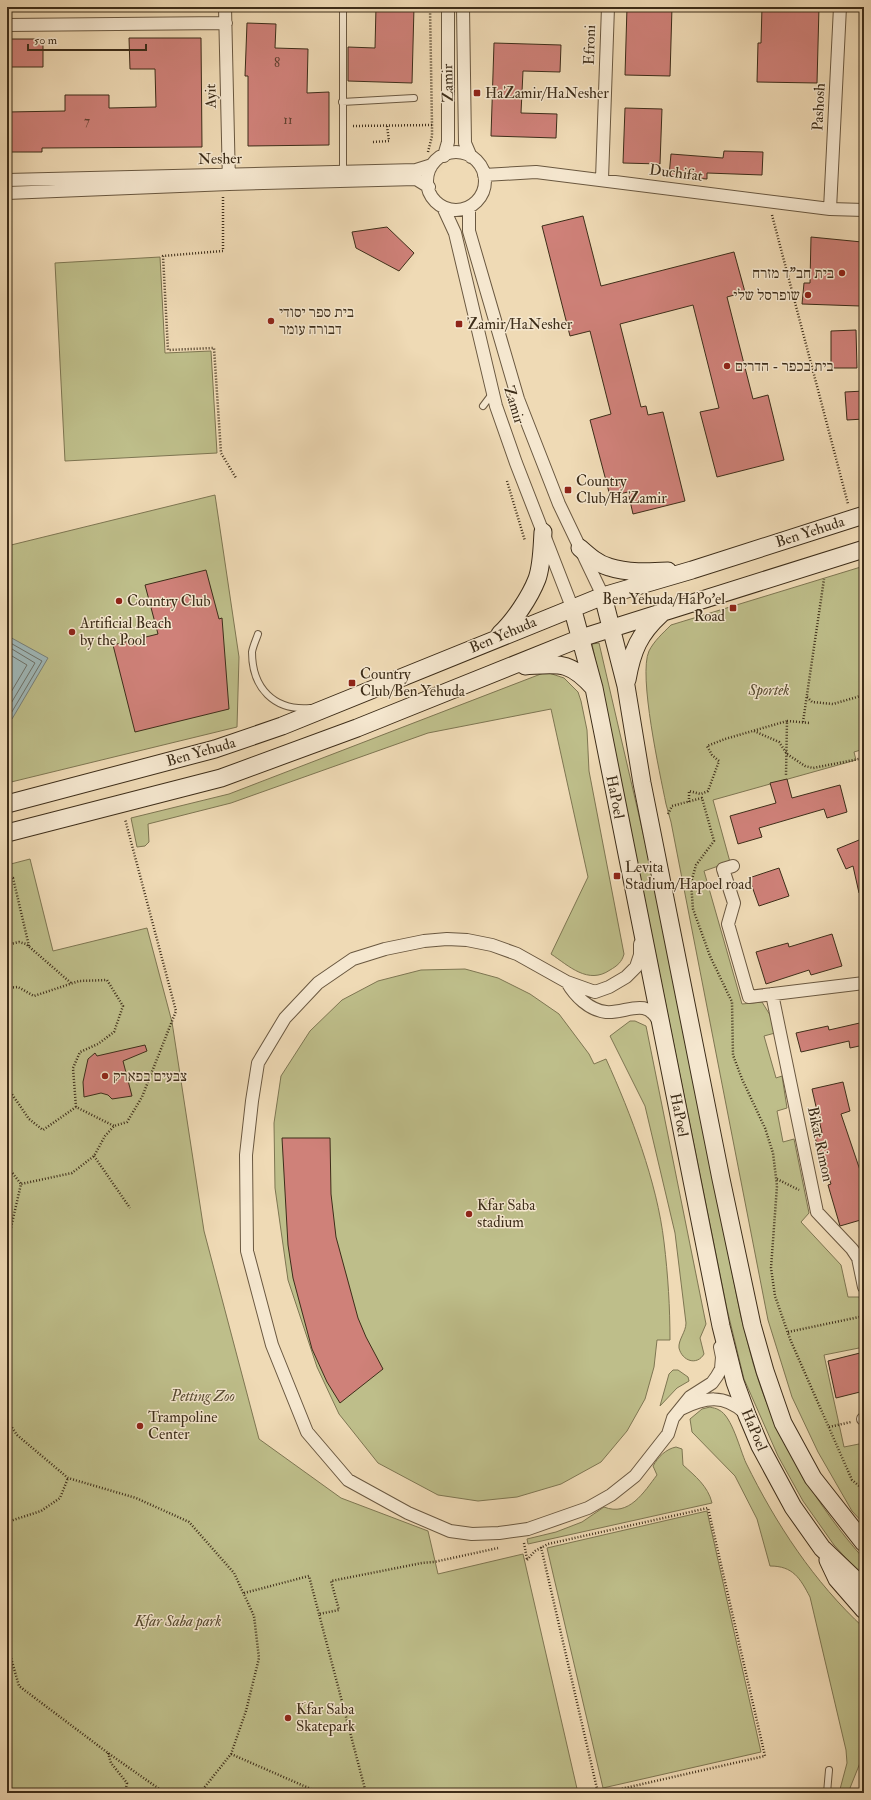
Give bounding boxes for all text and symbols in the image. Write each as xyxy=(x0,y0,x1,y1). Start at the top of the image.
street label: Efroni xyxy=(580,25,600,65)
scale bar xyxy=(28,26,146,52)
text: 50 m xyxy=(34,33,58,48)
house number: 8 xyxy=(274,55,280,71)
street label: Zamir xyxy=(438,63,458,102)
street label: Ayit xyxy=(201,83,221,109)
street label: Pashosh xyxy=(808,83,830,131)
place label: HaZamir/HaNesher xyxy=(485,84,609,103)
marker: HaZamir/HaNesher xyxy=(472,88,482,98)
house number: 11 xyxy=(283,112,293,128)
house number: 7 xyxy=(84,113,90,129)
street label: Nesher xyxy=(198,149,243,169)
street label: Duchifat xyxy=(648,160,704,186)
place label: בית חב"ד מזרח xyxy=(752,264,834,283)
marker: בית חב"ד מזרח xyxy=(837,268,847,278)
place label: שופרסל שלי xyxy=(733,286,800,305)
marker: שופרסל שלי xyxy=(803,290,813,300)
place label: בית ספר יסודי דבורה עומר xyxy=(279,303,354,339)
place label: Zamir/HaNesher xyxy=(467,315,573,334)
marker: בית ספר יסודי דבורה עומר xyxy=(266,316,276,326)
marker: Zamir/HaNesher xyxy=(454,319,464,329)
place label: בית בכפר - הדרים xyxy=(735,357,834,376)
marker: בית בכפר - הדרים xyxy=(722,361,732,371)
street label: Zamir xyxy=(499,384,529,427)
place label: Country Club/HaZamir xyxy=(576,472,667,508)
marker: Country Club/HaZamir xyxy=(563,485,573,495)
street label: Ben Yehuda xyxy=(773,512,848,552)
place label: Ben Yehuda/HaPo'el Road xyxy=(602,590,726,626)
place label: Country Club xyxy=(127,592,211,611)
marker: Country Club xyxy=(114,596,124,606)
marker: Ben Yehuda/HaPo'el Road xyxy=(728,603,738,613)
street label: Ben Yehuda xyxy=(467,612,540,658)
place label: Artificial Beach by the Pool xyxy=(79,614,172,650)
marker: Artificial Beach by the Pool xyxy=(67,627,77,637)
place label: Country Club/Ben Yehuda xyxy=(360,665,466,701)
marker: Country Club/Ben Yehuda xyxy=(347,678,357,688)
park label: Sportek xyxy=(748,681,789,700)
street label: Ben Yehuda xyxy=(164,733,239,771)
street label: HaPoel xyxy=(601,774,629,821)
place label: Levita Stadium/Hapoel road xyxy=(625,858,752,895)
marker: Levita Stadium/Hapoel road xyxy=(612,871,622,881)
place label: צבעים בפארק xyxy=(113,1067,187,1086)
marker: צבעים בפארק xyxy=(100,1071,110,1081)
street label: HaPoel xyxy=(665,1092,693,1139)
street label: Bikat Rimon xyxy=(803,1105,837,1184)
place label: Kfar Saba stadium xyxy=(477,1196,536,1232)
marker: Kfar Saba stadium xyxy=(464,1209,474,1219)
park label: Petting Zoo xyxy=(170,1387,235,1406)
street label: HaPoel xyxy=(737,1406,771,1454)
place label: Trampoline Center xyxy=(148,1408,217,1444)
marker: Trampoline Center xyxy=(135,1421,145,1431)
park label: Kfar Saba park xyxy=(134,1612,221,1631)
place label: Kfar Saba Skatepark xyxy=(296,1700,355,1737)
marker: Kfar Saba Skatepark xyxy=(283,1713,293,1723)

